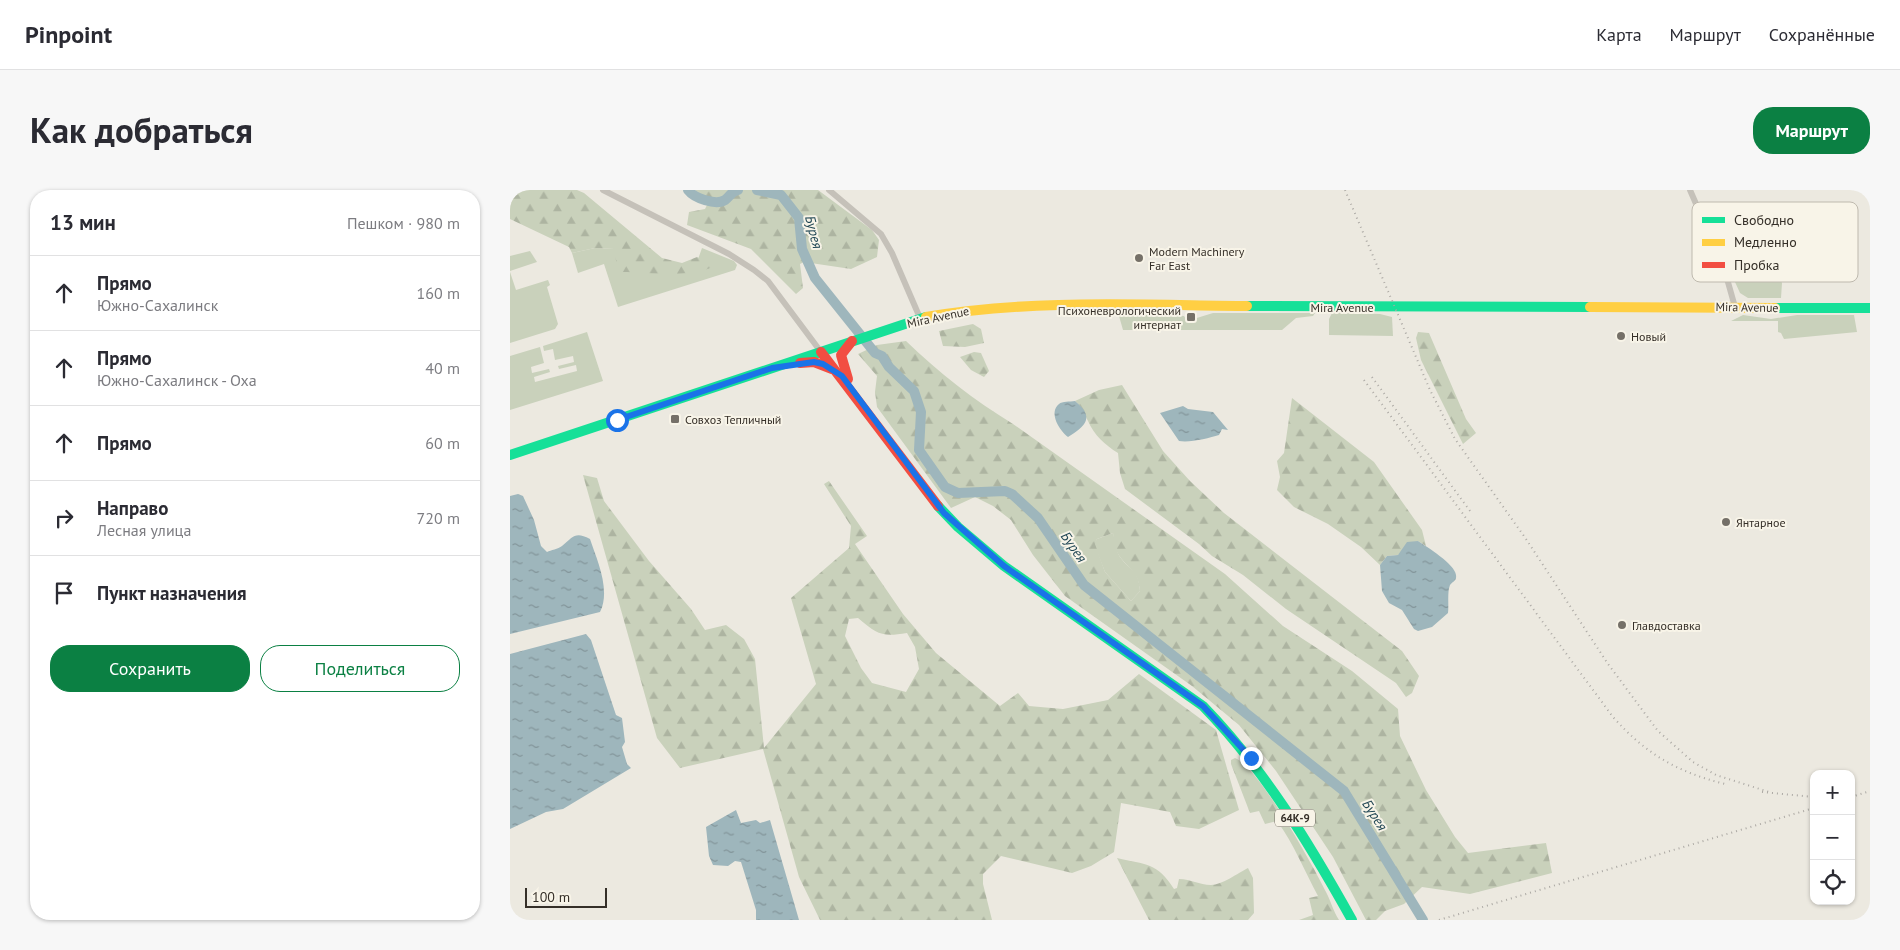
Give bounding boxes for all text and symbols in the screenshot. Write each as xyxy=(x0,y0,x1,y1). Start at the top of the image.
text: Pinpoint xyxy=(25,19,112,50)
text: Карта xyxy=(1596,23,1642,46)
text: Маршрут xyxy=(1670,23,1741,46)
text: Сохранённые xyxy=(1769,23,1875,46)
text: Как добраться xyxy=(30,107,253,153)
button: Маршрут xyxy=(1753,107,1870,154)
legend xyxy=(1692,202,1858,282)
text: 13 мин xyxy=(50,209,116,236)
text: Свободно xyxy=(1734,211,1794,229)
text: Пешком · 980 m xyxy=(347,213,460,233)
water label: Бурея xyxy=(801,214,827,251)
text: Медленно xyxy=(1734,233,1797,251)
place label: Modern Machinery Far East xyxy=(1149,244,1245,273)
marker: Modern Machinery Far East xyxy=(1133,252,1145,264)
text: Пробка xyxy=(1734,256,1779,274)
text: Прямо xyxy=(97,271,152,295)
icon: ahead xyxy=(50,279,78,307)
text: 160 m xyxy=(417,283,460,303)
text: Южно-Сахалинск xyxy=(97,295,218,315)
street label: Mira Avenue xyxy=(1715,299,1779,315)
street label: Mira Avenue xyxy=(1310,300,1374,315)
street label: Mira Avenue xyxy=(906,303,970,331)
place label: Психоневрологический интернат xyxy=(1058,303,1181,332)
marker: Психоневрологический интернат xyxy=(1185,311,1197,323)
place label: Новый xyxy=(1631,329,1666,344)
marker: Новый xyxy=(1615,330,1627,342)
text: Прямо xyxy=(97,346,152,370)
icon: ahead xyxy=(50,354,78,382)
text: 40 m xyxy=(425,358,460,378)
text: Южно-Сахалинск - Оха xyxy=(97,370,257,390)
route start xyxy=(606,409,629,432)
place label: Совхоз Тепличный xyxy=(685,412,781,427)
marker: Совхоз Тепличный xyxy=(669,413,681,425)
icon: ahead xyxy=(50,429,78,457)
text: Прямо xyxy=(97,431,152,455)
text: 60 m xyxy=(425,433,460,453)
text: Направо xyxy=(97,496,168,520)
icon: right xyxy=(50,504,78,532)
text: 720 m xyxy=(417,508,460,528)
place label: Янтарное xyxy=(1736,515,1786,530)
marker: Янтарное xyxy=(1720,516,1732,528)
text: Лесная улица xyxy=(97,520,191,540)
water label: Бурея xyxy=(1057,528,1091,566)
icon: arrive xyxy=(50,579,78,607)
text: Пункт назначения xyxy=(97,581,247,605)
place label: Главдоставка xyxy=(1632,618,1701,633)
marker: Главдоставка xyxy=(1616,619,1628,631)
button: Сохранить xyxy=(50,645,250,692)
button: Поделиться xyxy=(260,645,460,692)
route end xyxy=(1240,747,1263,770)
map controls xyxy=(1810,770,1855,905)
button: + xyxy=(1810,770,1855,815)
water label: Бурея xyxy=(1358,796,1392,834)
road number: 64К-9 xyxy=(1275,810,1315,826)
button: − xyxy=(1810,815,1855,860)
button: locate xyxy=(1810,860,1855,905)
scale bar xyxy=(525,885,608,908)
text: 100 m xyxy=(532,888,570,906)

